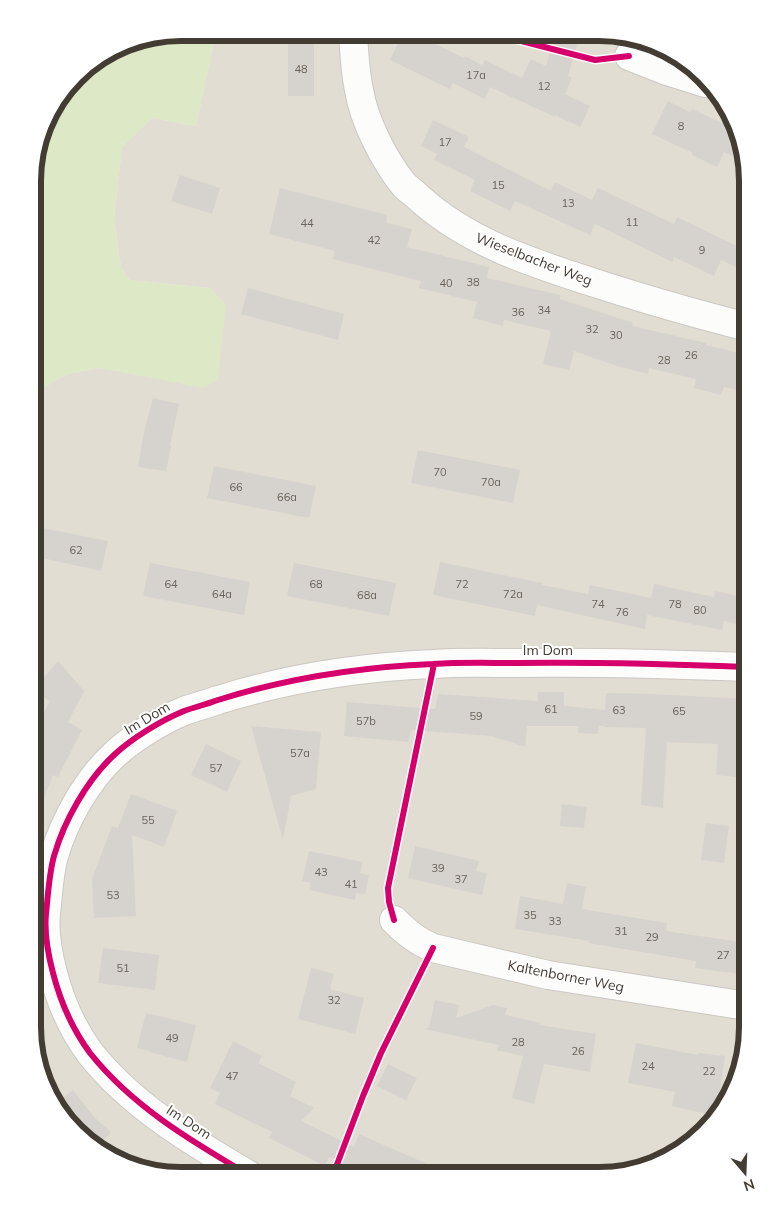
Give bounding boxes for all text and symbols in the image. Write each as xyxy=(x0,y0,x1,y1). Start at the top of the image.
house number: 48 xyxy=(294,62,308,76)
house number: 17a xyxy=(466,68,486,82)
house number: 12 xyxy=(537,79,551,93)
house number: 8 xyxy=(678,119,685,133)
house number: 17 xyxy=(438,135,452,149)
house number: 15 xyxy=(491,178,505,192)
house number: 13 xyxy=(561,196,575,210)
house number: 11 xyxy=(625,215,639,229)
house number: 44 xyxy=(300,216,314,230)
street label: Wieselbacher Weg xyxy=(473,228,595,290)
house number: 42 xyxy=(367,233,381,247)
house number: 9 xyxy=(699,243,705,257)
house number: 38 xyxy=(466,275,480,289)
house number: 40 xyxy=(439,276,453,290)
house number: 34 xyxy=(537,303,551,317)
house number: 36 xyxy=(511,305,525,319)
house number: 32 xyxy=(585,322,599,336)
house number: 30 xyxy=(609,328,623,342)
house number: 26 xyxy=(684,348,698,362)
house number: 28 xyxy=(657,353,671,367)
house number: 70 xyxy=(433,465,447,479)
house number: 70a xyxy=(481,475,501,489)
house number: 66 xyxy=(229,480,243,494)
house number: 66a xyxy=(277,490,297,504)
house number: 62 xyxy=(69,543,83,557)
house number: 64 xyxy=(164,577,178,591)
house number: 68 xyxy=(309,577,323,591)
house number: 72 xyxy=(455,577,469,591)
house number: 64a xyxy=(212,587,232,601)
house number: 72a xyxy=(503,587,523,601)
house number: 68a xyxy=(357,588,377,602)
house number: 74 xyxy=(591,597,605,611)
house number: 78 xyxy=(668,597,682,611)
house number: 80 xyxy=(693,603,707,617)
house number: 76 xyxy=(615,605,629,619)
street label: Im Dom xyxy=(523,641,573,659)
street label: Im Dom xyxy=(121,697,173,739)
house number: 61 xyxy=(544,702,558,716)
house number: 63 xyxy=(612,703,626,717)
house number: 65 xyxy=(672,704,686,718)
house number: 59 xyxy=(469,709,483,723)
house number: 57b xyxy=(356,714,376,728)
house number: 57a xyxy=(290,746,310,760)
house number: 57 xyxy=(209,761,223,775)
house number: 55 xyxy=(141,813,155,827)
house number: 39 xyxy=(431,861,445,875)
house number: 43 xyxy=(314,865,328,879)
house number: 37 xyxy=(454,872,468,886)
house number: 41 xyxy=(344,877,358,891)
house number: 53 xyxy=(106,888,120,902)
house number: 35 xyxy=(523,908,537,922)
house number: 33 xyxy=(548,914,562,928)
house number: 31 xyxy=(614,924,628,938)
house number: 29 xyxy=(645,930,659,944)
house number: 27 xyxy=(716,948,730,962)
street label: Kaltenborner Weg xyxy=(506,956,626,996)
house number: 51 xyxy=(116,961,130,975)
house number: 32 xyxy=(327,993,341,1007)
house number: 49 xyxy=(165,1031,179,1045)
house number: 28 xyxy=(511,1035,525,1049)
house number: 26 xyxy=(571,1044,585,1058)
house number: 24 xyxy=(641,1059,655,1073)
house number: 22 xyxy=(702,1064,716,1078)
house number: 47 xyxy=(225,1069,239,1083)
street label: Im Dom xyxy=(163,1101,215,1143)
north arrow xyxy=(720,1148,770,1198)
text: N xyxy=(741,1175,757,1196)

